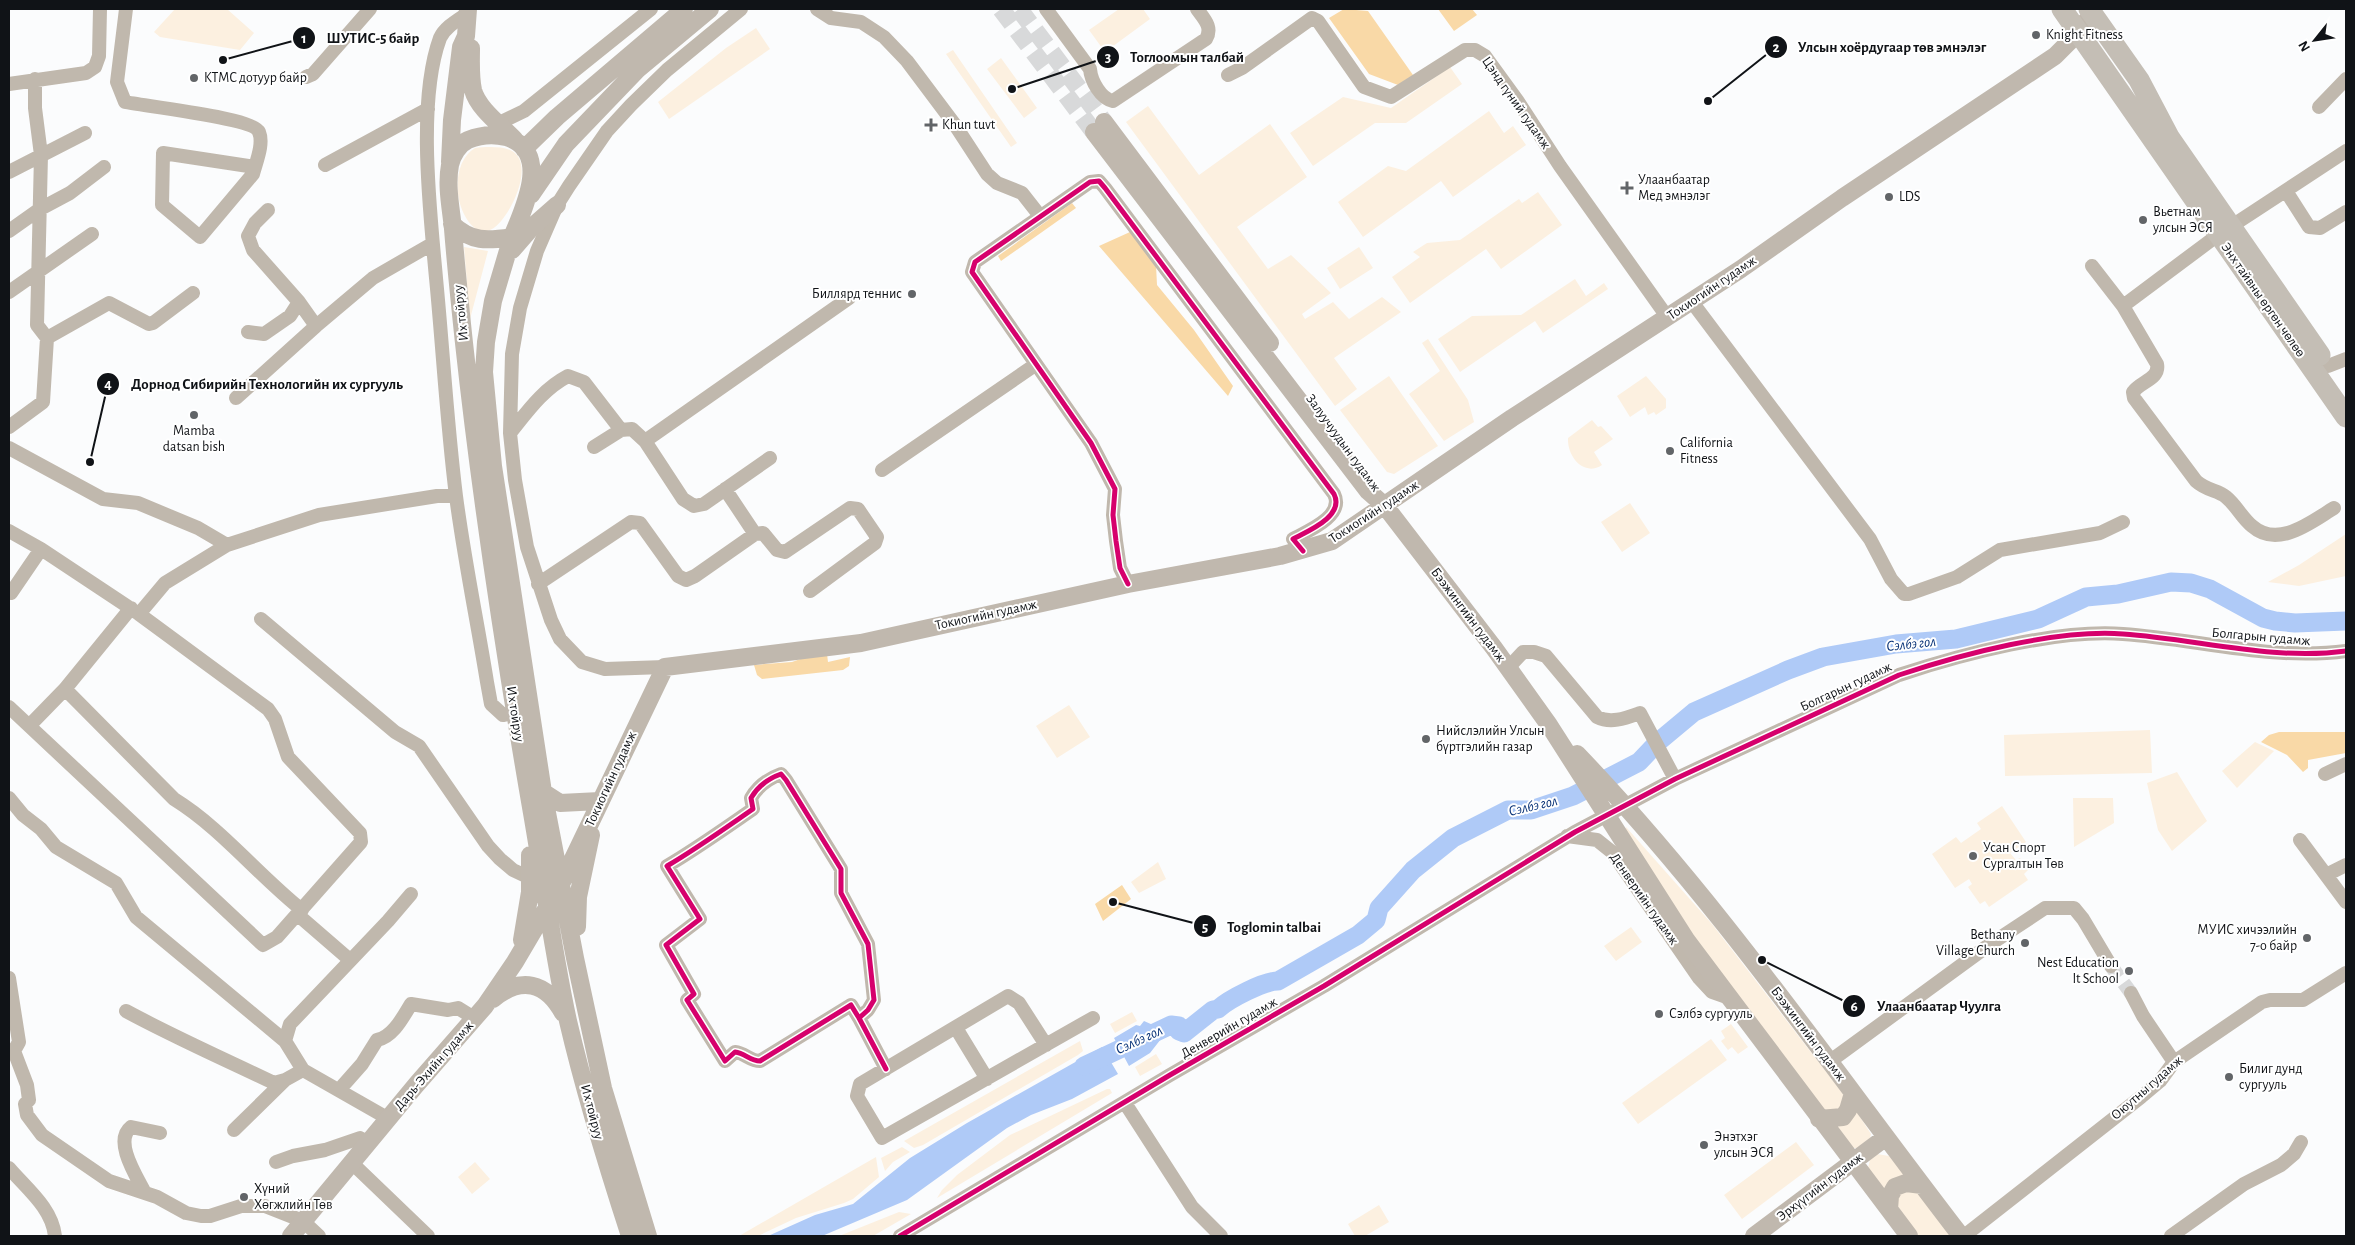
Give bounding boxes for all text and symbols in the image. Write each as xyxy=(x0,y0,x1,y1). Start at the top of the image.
north arrow xyxy=(2290,15,2340,65)
callout: ШУТИС-5 байр xyxy=(292,23,429,53)
place label: Knight Fitness xyxy=(2046,28,2123,42)
marker: Knight Fitness xyxy=(2030,29,2042,41)
text: 1 xyxy=(301,31,307,46)
text: ШУТИС-5 байр xyxy=(327,31,420,46)
callout: Улсын хоёрдугаар төв эмнэлэг xyxy=(1763,32,1997,62)
text: N xyxy=(2296,38,2313,54)
text: 2 xyxy=(1772,40,1780,55)
text: Улсын хоёрдугаар төв эмнэлэг xyxy=(1798,40,1987,55)
callout: Тоглоомын талбай xyxy=(1095,42,1254,72)
text: 3 xyxy=(1105,50,1111,65)
text: Тоглоомын талбай xyxy=(1130,50,1244,65)
street label: Цэнд гүний гудамж xyxy=(1479,54,1553,152)
place label: KTMC дотуур байр xyxy=(204,71,307,85)
marker: KTMC дотуур байр xyxy=(188,72,200,84)
marker: Khun tuvt xyxy=(924,118,938,132)
place label: Khun tuvt xyxy=(942,118,996,132)
place label: Улаанбаатар Мед эмнэлэг xyxy=(1638,173,1710,203)
marker: Улаанбаатар Мед эмнэлэг xyxy=(1620,181,1634,195)
place label: LDS xyxy=(1899,190,1920,204)
marker: LDS xyxy=(1883,191,1895,203)
place label: Вьетнам улсын ЭСЯ xyxy=(2152,205,2213,235)
marker: Вьетнам улсын ЭСЯ xyxy=(2137,214,2149,226)
street label: Энх тайвны өргөн чөлөө xyxy=(2218,240,2308,360)
street label: Токиогийн гудамж xyxy=(1665,253,1759,323)
street label: Их тойруу xyxy=(451,284,471,342)
place label: Биллярд теннис xyxy=(812,287,902,301)
marker: Биллярд теннис xyxy=(906,288,918,300)
callout: Дорнод Сибирийн Технологийн их сургууль xyxy=(96,369,413,399)
text: 4 xyxy=(104,377,112,392)
text: Дорнод Сибирийн Технологийн их сургууль xyxy=(131,377,403,392)
street label: Залуучуудын гудамж xyxy=(1303,392,1383,494)
marker: Mamba datsan bish xyxy=(188,409,200,421)
place label: Mamba datsan bish xyxy=(163,424,225,454)
place label: California Fitness xyxy=(1680,436,1733,466)
marker: California Fitness xyxy=(1664,445,1676,457)
street label: Токиогийн гудамж xyxy=(1327,478,1421,546)
street label: Бээжингийн гудамж xyxy=(1428,565,1508,665)
street label: Токиогийн гудамж xyxy=(934,597,1038,633)
street label: Болгарын гудамж xyxy=(2211,626,2311,648)
water label: Сэлбэ гол xyxy=(1885,634,1937,654)
street label: Болгарын гудамж xyxy=(1798,660,1894,714)
street label: Их тойруу xyxy=(504,685,526,743)
place label: Нийслэлийн Улсын бүртгэлийн газар xyxy=(1436,724,1545,754)
street label: Токиогийн гудамж xyxy=(583,729,639,829)
marker: Нийслэлийн Улсын бүртгэлийн газар xyxy=(1420,733,1432,745)
water label: Сэлбэ гол xyxy=(1507,793,1559,819)
place label: Усан Спорт Сургалтын Төв xyxy=(1983,841,2064,871)
street label: Денверийн гудамж xyxy=(1607,850,1681,948)
marker: Усан Спорт Сургалтын Төв xyxy=(1967,850,1979,862)
callout: Toglomin talbai xyxy=(1192,911,1331,941)
text: 5 xyxy=(1202,920,1208,935)
text: Toglomin talbai xyxy=(1227,920,1321,935)
place label: МУИС хичээлийн 7-о байр xyxy=(2197,923,2297,953)
place label: Bethany Village Church xyxy=(1936,928,2015,958)
marker: МУИС хичээлийн 7-о байр xyxy=(2301,932,2313,944)
marker: Bethany Village Church xyxy=(2019,937,2031,949)
place label: Nest Education It School xyxy=(2037,956,2119,986)
marker: Nest Education It School xyxy=(2123,965,2135,977)
street label: Бээжингийн гудамж xyxy=(1768,984,1848,1084)
callout: Улаанбаатар Чуулга xyxy=(1842,991,2011,1021)
street label: Денверийн гудамж xyxy=(1178,995,1280,1061)
text: 6 xyxy=(1850,999,1858,1014)
text: Улаанбаатар Чуулга xyxy=(1877,999,2001,1014)
place label: Сэлбэ сургууль xyxy=(1669,1007,1752,1021)
marker: Сэлбэ сургууль xyxy=(1653,1008,1665,1020)
street label: Дарь-Эхийн гудамж xyxy=(392,1019,476,1113)
water label: Сэлбэ гол xyxy=(1113,1023,1165,1057)
street label: Оюутны гудамж xyxy=(2109,1053,2185,1123)
place label: Билиг дунд сургууль xyxy=(2239,1062,2303,1092)
marker: Билиг дунд сургууль xyxy=(2223,1071,2235,1083)
street label: Их тойруу xyxy=(578,1083,606,1141)
place label: Энэтхэг улсын ЭСЯ xyxy=(1713,1130,1774,1160)
marker: Энэтхэг улсын ЭСЯ xyxy=(1698,1139,1710,1151)
street label: Эрхүүгийн гудамж xyxy=(1774,1150,1866,1224)
place label: Хүний Хөгжлийн Төв xyxy=(254,1182,332,1212)
marker: Хүний Хөгжлийн Төв xyxy=(238,1191,250,1203)

